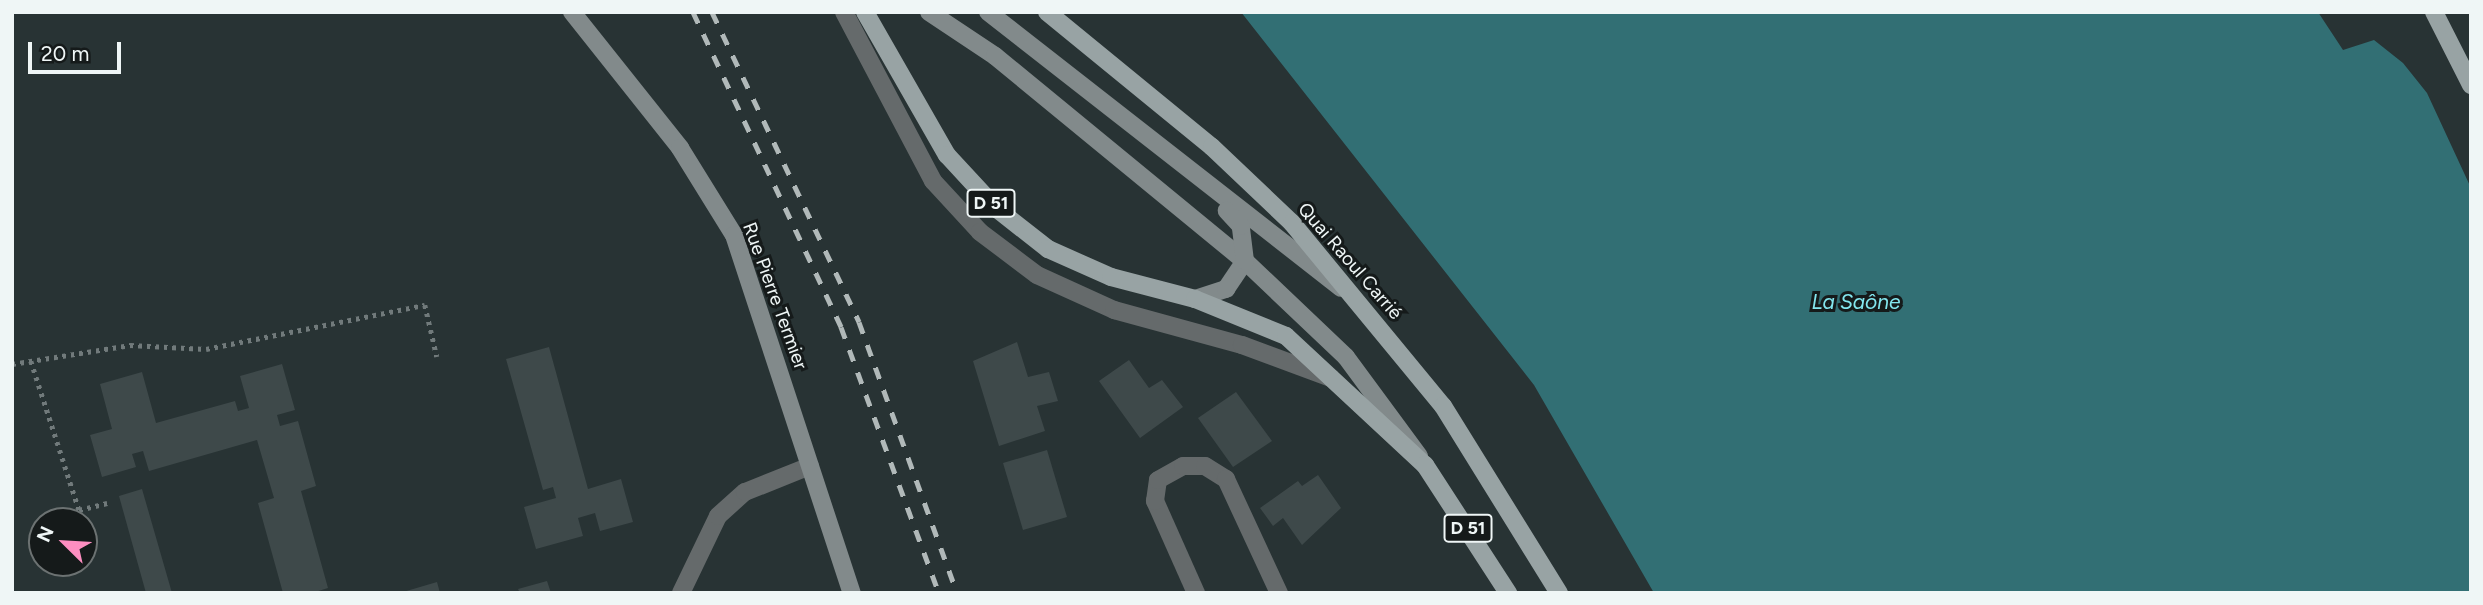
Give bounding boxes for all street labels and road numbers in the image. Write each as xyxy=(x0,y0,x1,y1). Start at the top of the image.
road number: D 51 xyxy=(967,188,1016,218)
street label: Quai Raoul Carrié xyxy=(1293,198,1407,324)
street label: Rue Pierre Termier xyxy=(738,219,812,373)
road number: D 51 xyxy=(1444,514,1492,542)

